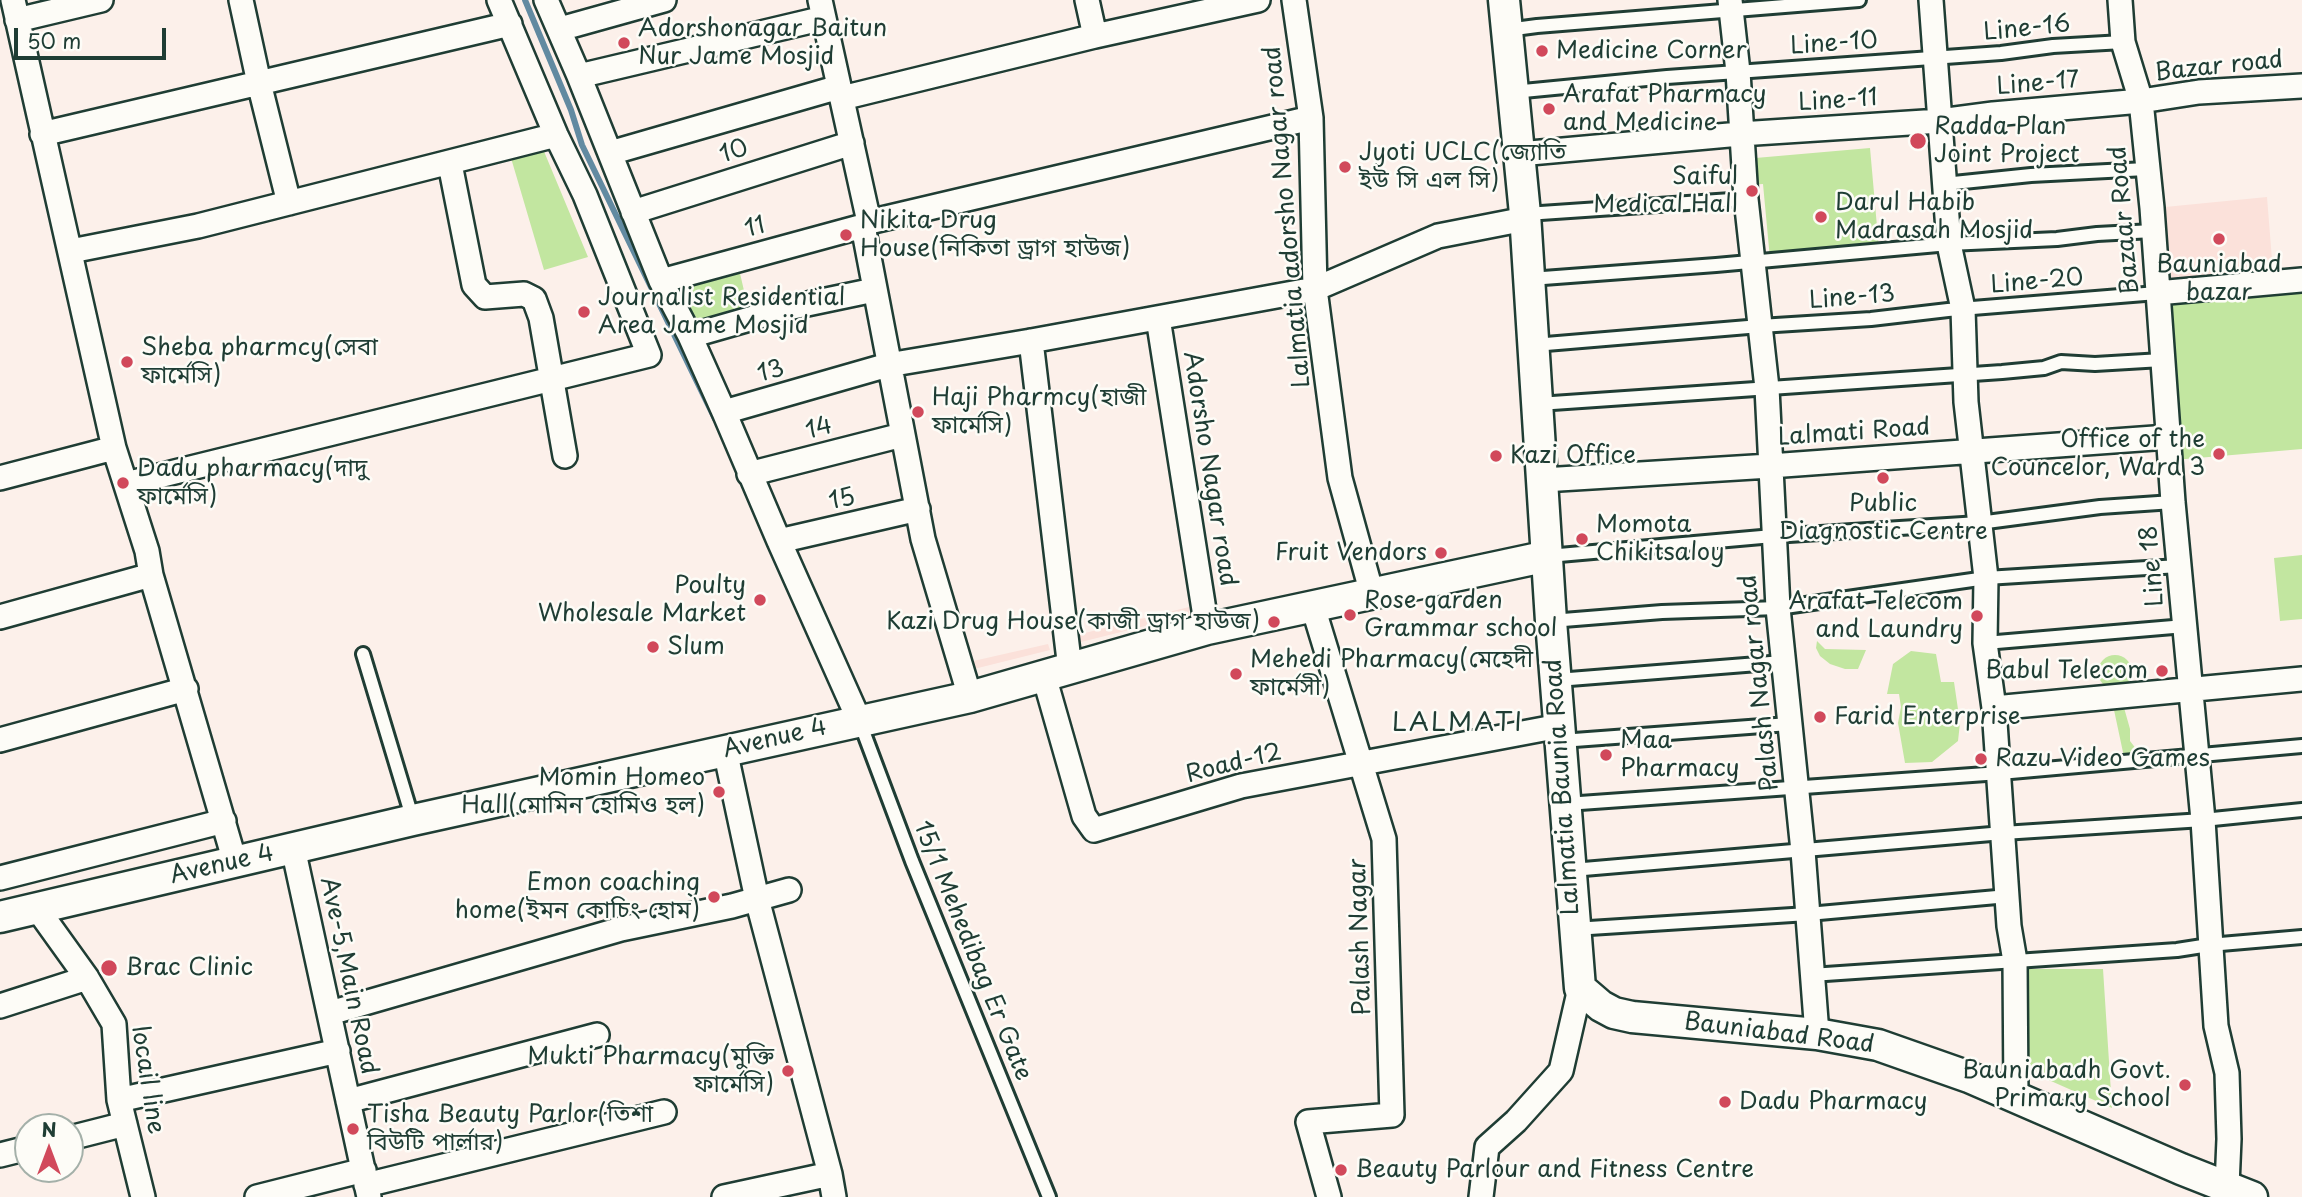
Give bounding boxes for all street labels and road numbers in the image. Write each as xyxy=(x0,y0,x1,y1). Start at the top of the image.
street label: Line-16 xyxy=(1982,10,2072,48)
street label: Line-10 xyxy=(1789,27,1879,61)
street label: Lalmatia adorsho Nagar road xyxy=(1259,45,1317,389)
street label: Bazar road xyxy=(2153,46,2285,88)
street label: Line-17 xyxy=(1995,66,2081,102)
street label: Line-11 xyxy=(1797,84,1879,118)
street label: 10 xyxy=(716,134,752,170)
street label: Bazaar Road xyxy=(2104,144,2146,296)
street label: 11 xyxy=(742,211,768,245)
street label: Line-20 xyxy=(1989,264,2085,300)
street label: Line-13 xyxy=(1808,280,1896,316)
street label: Adorsho Nagar road xyxy=(1176,349,1242,589)
street label: 13 xyxy=(754,355,788,389)
street label: 14 xyxy=(803,412,835,446)
street label: Lalmati Road xyxy=(1777,413,1931,453)
street label: 15 xyxy=(826,483,858,517)
street label: Line 18 xyxy=(2135,524,2171,608)
street label: Palash Nagar road xyxy=(1734,573,1786,793)
street label: Lalmatia Baunia Road xyxy=(1540,658,1586,916)
street label: Avenue 4 xyxy=(720,713,830,765)
street label: Road-12 xyxy=(1183,738,1285,790)
street label: 15/1 Mehedibag Er Gate xyxy=(907,817,1037,1085)
street label: Avenue 4 xyxy=(167,839,277,891)
street label: Palash Nagar xyxy=(1344,858,1378,1016)
street label: Ave-5,Main Road xyxy=(313,875,383,1077)
street label: Bauniabad Road xyxy=(1682,1008,1876,1060)
street label: locail line xyxy=(124,1024,170,1136)

